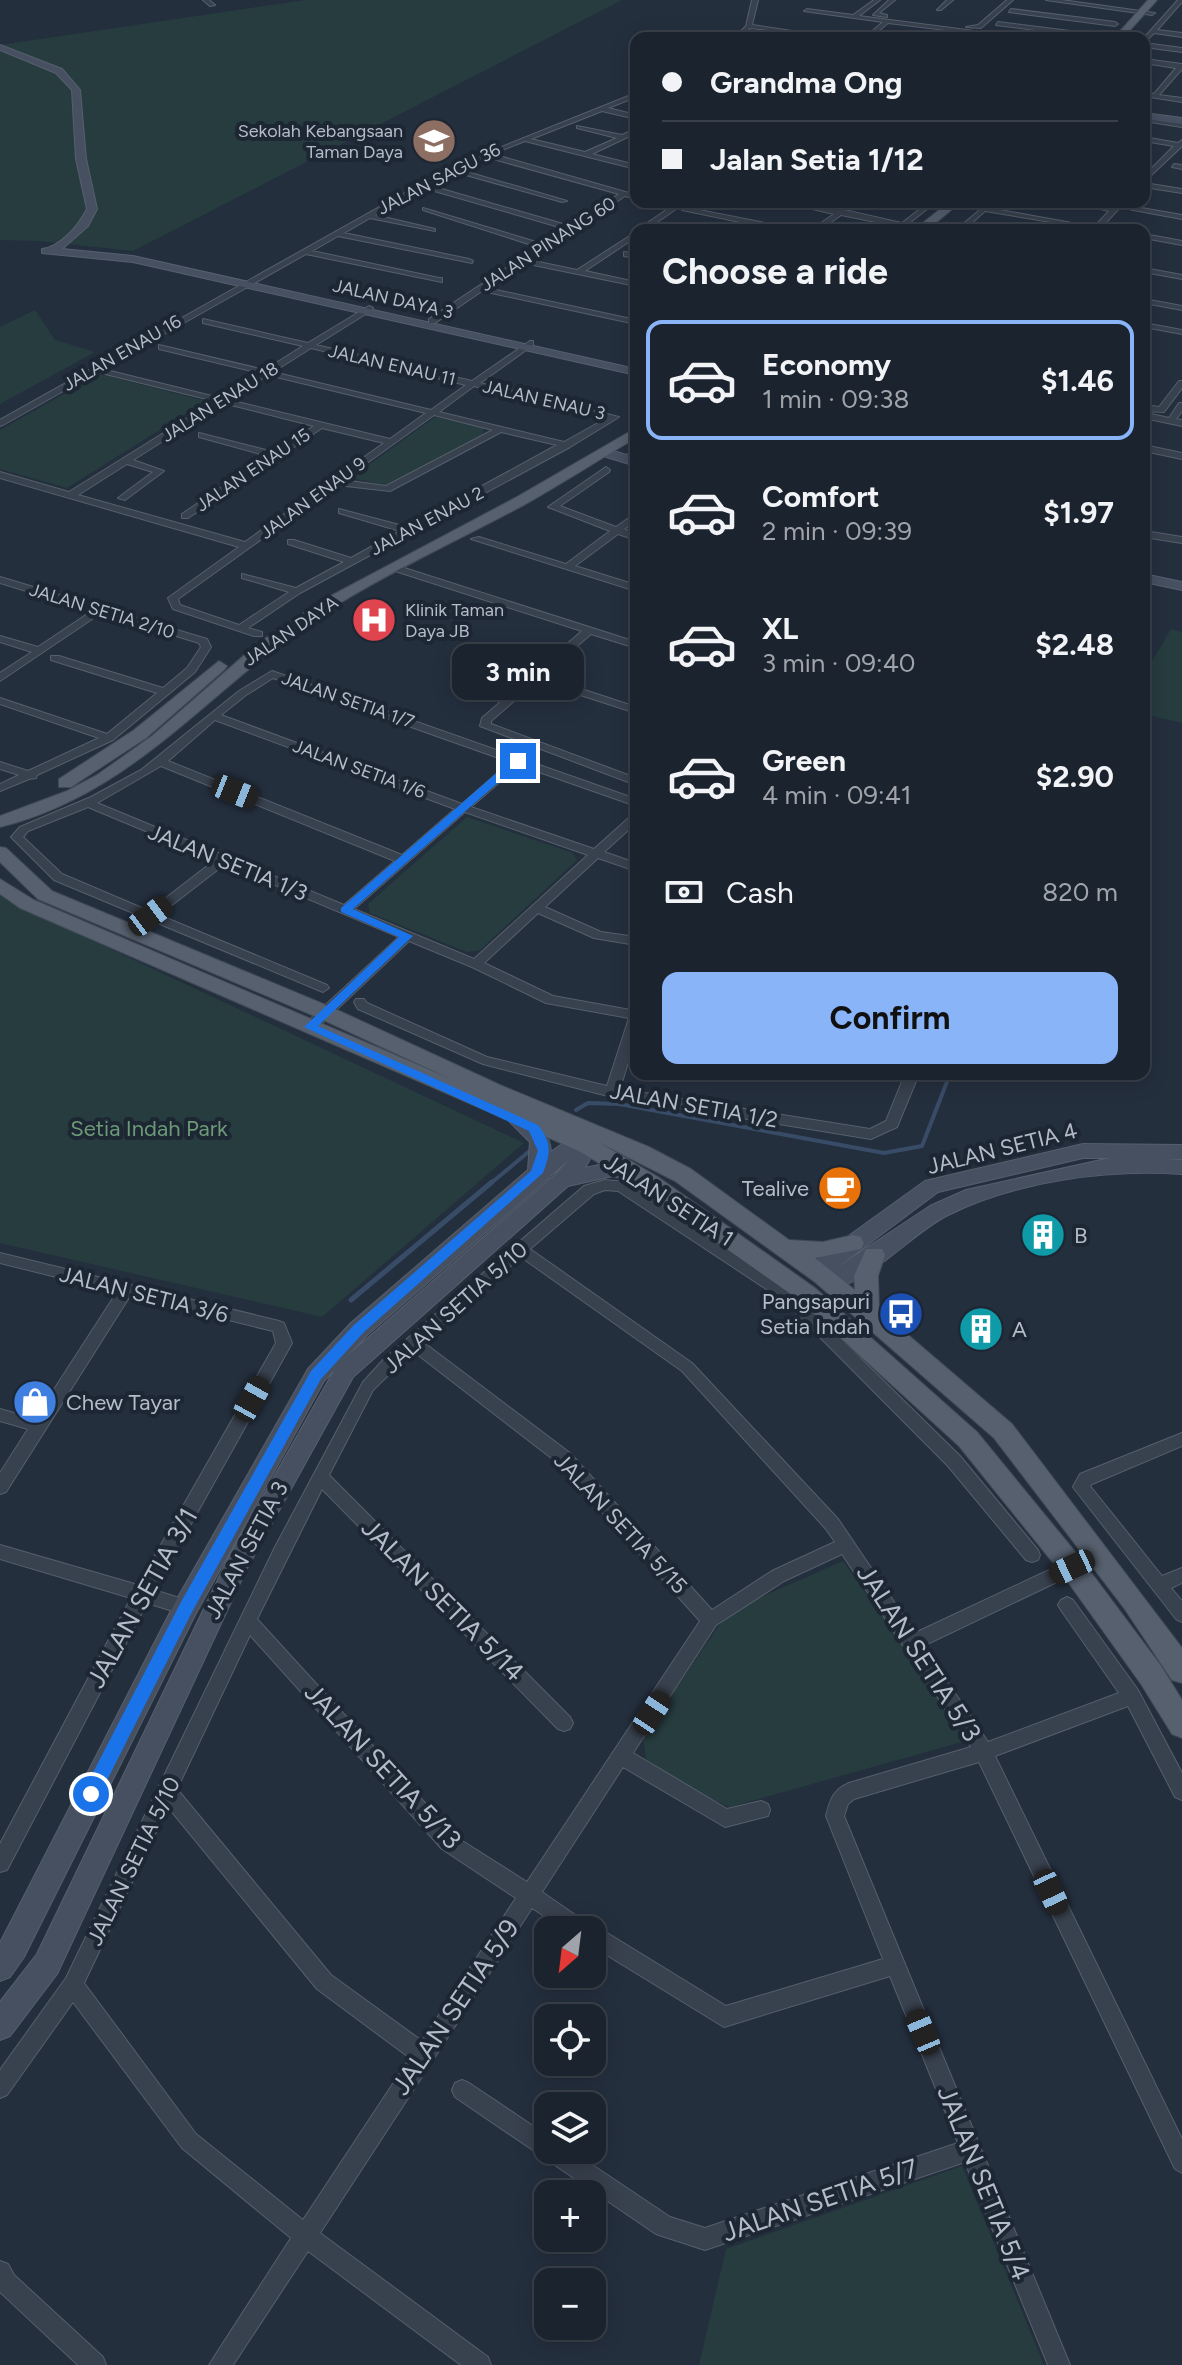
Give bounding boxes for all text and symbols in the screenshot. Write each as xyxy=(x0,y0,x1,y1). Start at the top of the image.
text: Grandma Ong xyxy=(710,64,903,101)
school or university icon: Sekolah Kebangsaan Taman Daya xyxy=(410,117,458,165)
place label: Sekolah Kebangsaan Taman Daya xyxy=(238,120,403,163)
street label: JALAN SAGU 36 xyxy=(374,139,504,219)
text: Jalan Setia 1/12 xyxy=(710,141,924,178)
street label: JALAN PINANG 60 xyxy=(476,192,620,296)
text: Choose a ride xyxy=(662,250,888,293)
street label: JALAN DAYA 3 xyxy=(331,274,455,324)
street label: JALAN ENAU 16 xyxy=(59,310,185,396)
street label: JALAN ENAU 11 xyxy=(326,340,458,390)
icon: car xyxy=(666,344,738,416)
text: Economy xyxy=(762,346,891,383)
street label: JALAN ENAU 18 xyxy=(157,357,283,447)
text: $1.46 xyxy=(1041,362,1114,399)
street label: JALAN ENAU 3 xyxy=(481,375,607,425)
text: 1 min · 09:38 xyxy=(762,383,909,415)
street label: JALAN ENAU 15 xyxy=(192,424,314,516)
street label: JALAN ENAU 9 xyxy=(256,452,370,544)
icon: car xyxy=(666,476,738,548)
text: Comfort xyxy=(762,478,880,515)
street label: JALAN ENAU 2 xyxy=(366,482,488,560)
text: $1.97 xyxy=(1043,494,1114,531)
text: 2 min · 09:39 xyxy=(762,515,912,547)
street label: JALAN SETIA 2/10 xyxy=(27,578,177,644)
street label: JALAN DAYA xyxy=(240,591,342,671)
hospital icon: Klinik Taman Daya JB xyxy=(350,596,398,644)
place label: Klinik Taman Daya JB xyxy=(405,599,504,642)
icon: car xyxy=(666,608,738,680)
text: XL xyxy=(762,610,798,647)
text: $2.48 xyxy=(1035,626,1114,663)
callout: 3 min xyxy=(452,645,584,701)
text: 3 min · 09:40 xyxy=(762,647,915,679)
text: 3 min xyxy=(486,656,550,688)
street label: JALAN SETIA 1/7 xyxy=(279,667,417,733)
street label: JALAN SETIA 1/6 xyxy=(290,735,428,803)
icon: car xyxy=(666,740,738,812)
text: Green xyxy=(762,742,846,779)
route end xyxy=(500,743,536,779)
text: $2.90 xyxy=(1036,758,1114,795)
car xyxy=(208,772,262,812)
text: 4 min · 09:41 xyxy=(762,779,912,811)
street label: JALAN SETIA 1/3 xyxy=(144,818,311,907)
icon: cash xyxy=(662,870,706,914)
text: Cash xyxy=(726,874,794,911)
text: 820 m xyxy=(1042,876,1118,908)
car xyxy=(124,892,176,940)
button: Confirm xyxy=(662,972,1118,1064)
street label: JALAN SETIA 1/2 xyxy=(608,1077,780,1134)
park label: Setia Indah Park xyxy=(70,1115,228,1142)
street label: JALAN SETIA 4 xyxy=(924,1117,1080,1180)
street label: JALAN SETIA 1 xyxy=(599,1149,739,1252)
cafe icon: Tealive xyxy=(816,1164,864,1212)
place label: Tealive xyxy=(742,1175,809,1202)
building icon: B xyxy=(1019,1211,1067,1259)
place label: B xyxy=(1074,1222,1087,1249)
street label: JALAN SETIA 5/10 xyxy=(378,1236,533,1379)
street label: JALAN SETIA 3/6 xyxy=(57,1260,231,1329)
place label: Pangsapuri Setia Indah xyxy=(760,1288,870,1340)
bus stop icon: Pangsapuri Setia Indah xyxy=(877,1290,925,1338)
building icon: A xyxy=(957,1305,1005,1353)
place label: A xyxy=(1012,1316,1027,1343)
car xyxy=(230,1372,274,1426)
shop icon: Chew Tayar xyxy=(11,1378,59,1426)
place label: Chew Tayar xyxy=(66,1389,181,1416)
street label: JALAN SETIA 5/15 xyxy=(548,1447,693,1599)
street label: JALAN SETIA 3 xyxy=(199,1477,294,1624)
street label: JALAN SETIA 3/1 xyxy=(79,1503,205,1693)
street label: JALAN SETIA 5/14 xyxy=(355,1512,531,1688)
car xyxy=(1045,1546,1099,1588)
street label: JALAN SETIA 5/3 xyxy=(850,1558,988,1748)
street label: JALAN SETIA 5/13 xyxy=(298,1676,468,1856)
car xyxy=(629,1686,675,1740)
street label: JALAN SETIA 5/10 xyxy=(81,1772,186,1950)
route start xyxy=(73,1776,109,1812)
car xyxy=(1030,1865,1072,1919)
street label: JALAN SETIA 5/9 xyxy=(384,1913,526,2101)
north arrow xyxy=(534,1916,606,1988)
map controls xyxy=(534,1916,606,2340)
button: locate xyxy=(534,2004,606,2076)
car xyxy=(903,2005,943,2059)
street label: JALAN SETIA 5/4 xyxy=(930,2081,1038,2285)
button: layers xyxy=(534,2092,606,2164)
street label: JALAN SETIA 5/7 xyxy=(718,2152,922,2248)
button: + xyxy=(534,2180,606,2252)
button: − xyxy=(534,2268,606,2340)

